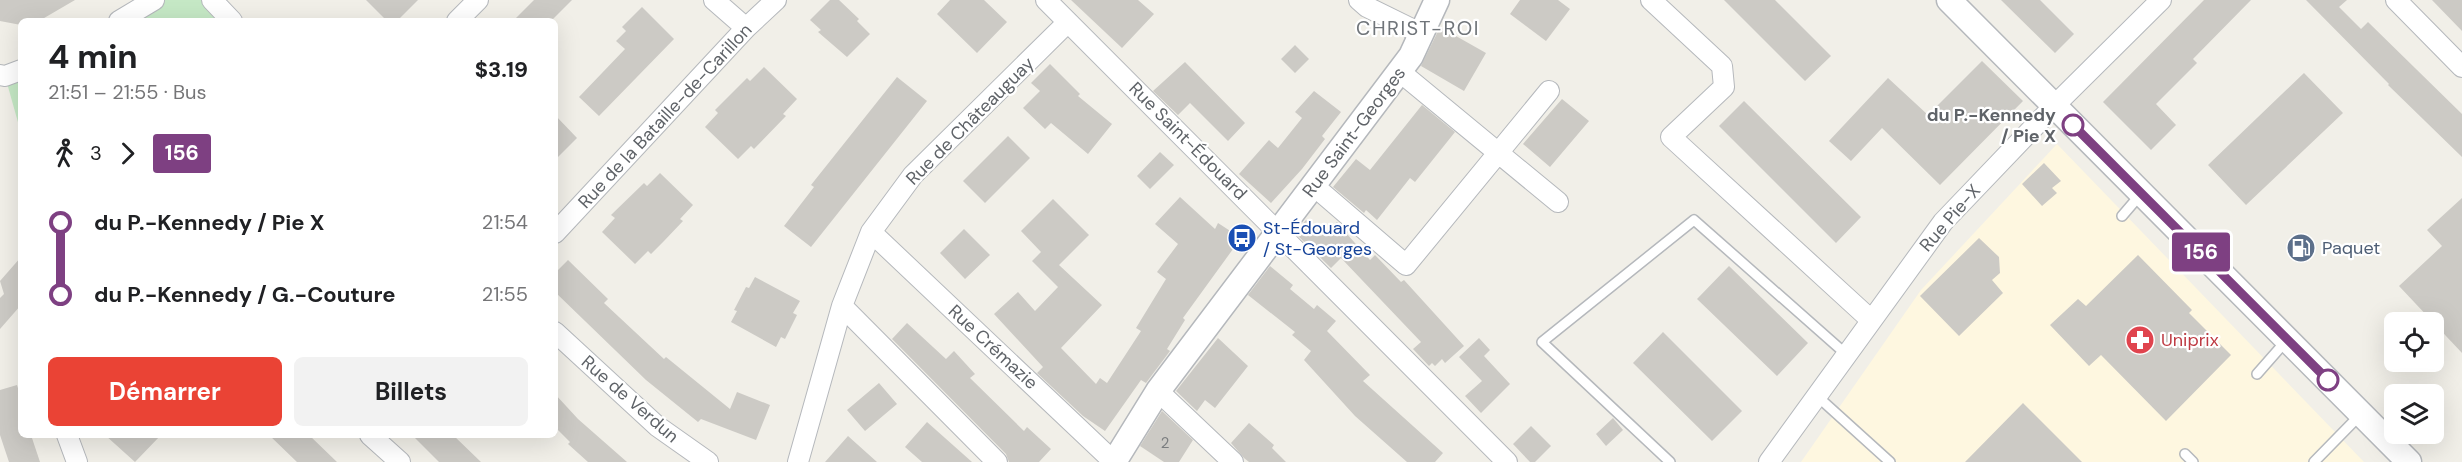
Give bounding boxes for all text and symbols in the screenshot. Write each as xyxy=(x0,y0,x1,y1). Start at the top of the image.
district label: CHRIST-ROI xyxy=(1356,15,1480,41)
street label: Rue de la Bataille-de-Carillon xyxy=(573,18,757,214)
text: 4 min xyxy=(48,35,138,78)
street label: Rue de Châteauguay xyxy=(901,52,1039,190)
text: $3.19 xyxy=(475,55,528,84)
street label: Rue Saint-Georges xyxy=(1297,62,1411,202)
street label: Rue Saint-Édouard xyxy=(1124,77,1252,205)
text: 21:51 – 21:55 · Bus xyxy=(48,79,207,105)
place label: du P.-Kennedy / Pie X xyxy=(1927,103,2056,148)
marker: du P.-Kennedy / Pie X xyxy=(2062,114,2084,136)
icon: walk xyxy=(48,137,81,170)
icon: forward xyxy=(111,137,144,170)
text: 156 xyxy=(165,139,199,167)
text: 3 xyxy=(90,140,102,166)
street label: Rue Pie-X xyxy=(1914,179,1986,257)
text: du P.-Kennedy / Pie X xyxy=(94,208,325,237)
text: 21:54 xyxy=(482,209,528,235)
place label: St-Édouard / St-Georges xyxy=(1263,216,1372,261)
bus stop icon: St-Édouard / St-Georges xyxy=(1226,222,1258,254)
line badge: 156 xyxy=(2166,232,2236,272)
fuel station icon: Paquet xyxy=(2285,232,2317,264)
place label: Paquet xyxy=(2322,236,2380,260)
text: 156 xyxy=(2184,238,2218,266)
text: du P.-Kennedy / G.-Couture xyxy=(94,280,396,309)
text: 21:55 xyxy=(482,281,528,307)
street label: Rue Crémazie xyxy=(943,299,1043,395)
map controls xyxy=(2384,312,2444,444)
button: locate xyxy=(2384,312,2444,372)
pharmacy icon: Uniprix xyxy=(2124,324,2156,356)
place label: Uniprix xyxy=(2161,328,2219,352)
street label: Rue de Verdun xyxy=(576,350,684,448)
button: Démarrer xyxy=(48,357,282,426)
button: Billets xyxy=(294,357,528,426)
unlabelled marker xyxy=(2317,369,2339,391)
button: layers xyxy=(2384,384,2444,444)
house number: 2 xyxy=(1161,433,1169,453)

